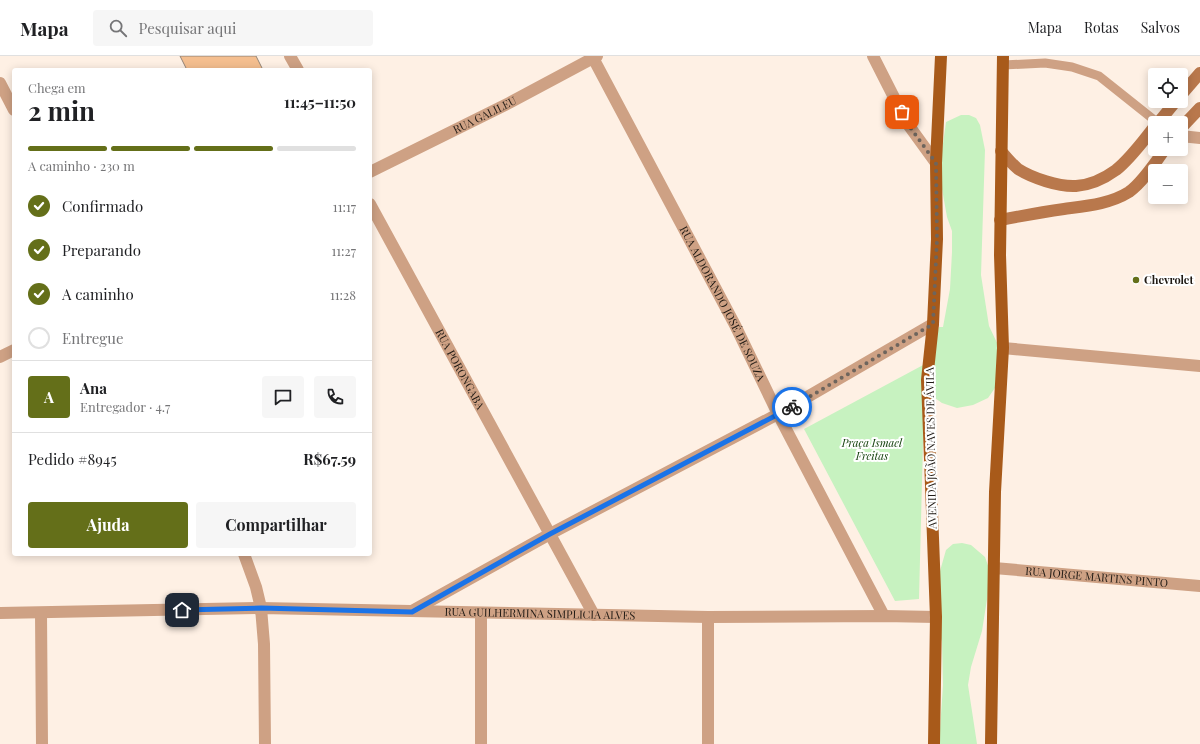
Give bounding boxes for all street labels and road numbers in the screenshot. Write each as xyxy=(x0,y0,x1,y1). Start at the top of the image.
street label: RUA GALILEU xyxy=(450,92,519,137)
street label: RUA ALDORANDO JOSÉ DE SOUZA xyxy=(677,223,769,384)
street label: RUA PORONGABA xyxy=(432,326,488,412)
street label: AVENIDA JOÃO NAVES DE ÁVILA xyxy=(922,367,939,530)
street label: RUA JORGE MARTINS PINTO xyxy=(1025,563,1169,590)
street label: RUA GUILHERMINA SIMPLICIA ALVES xyxy=(444,604,635,623)

